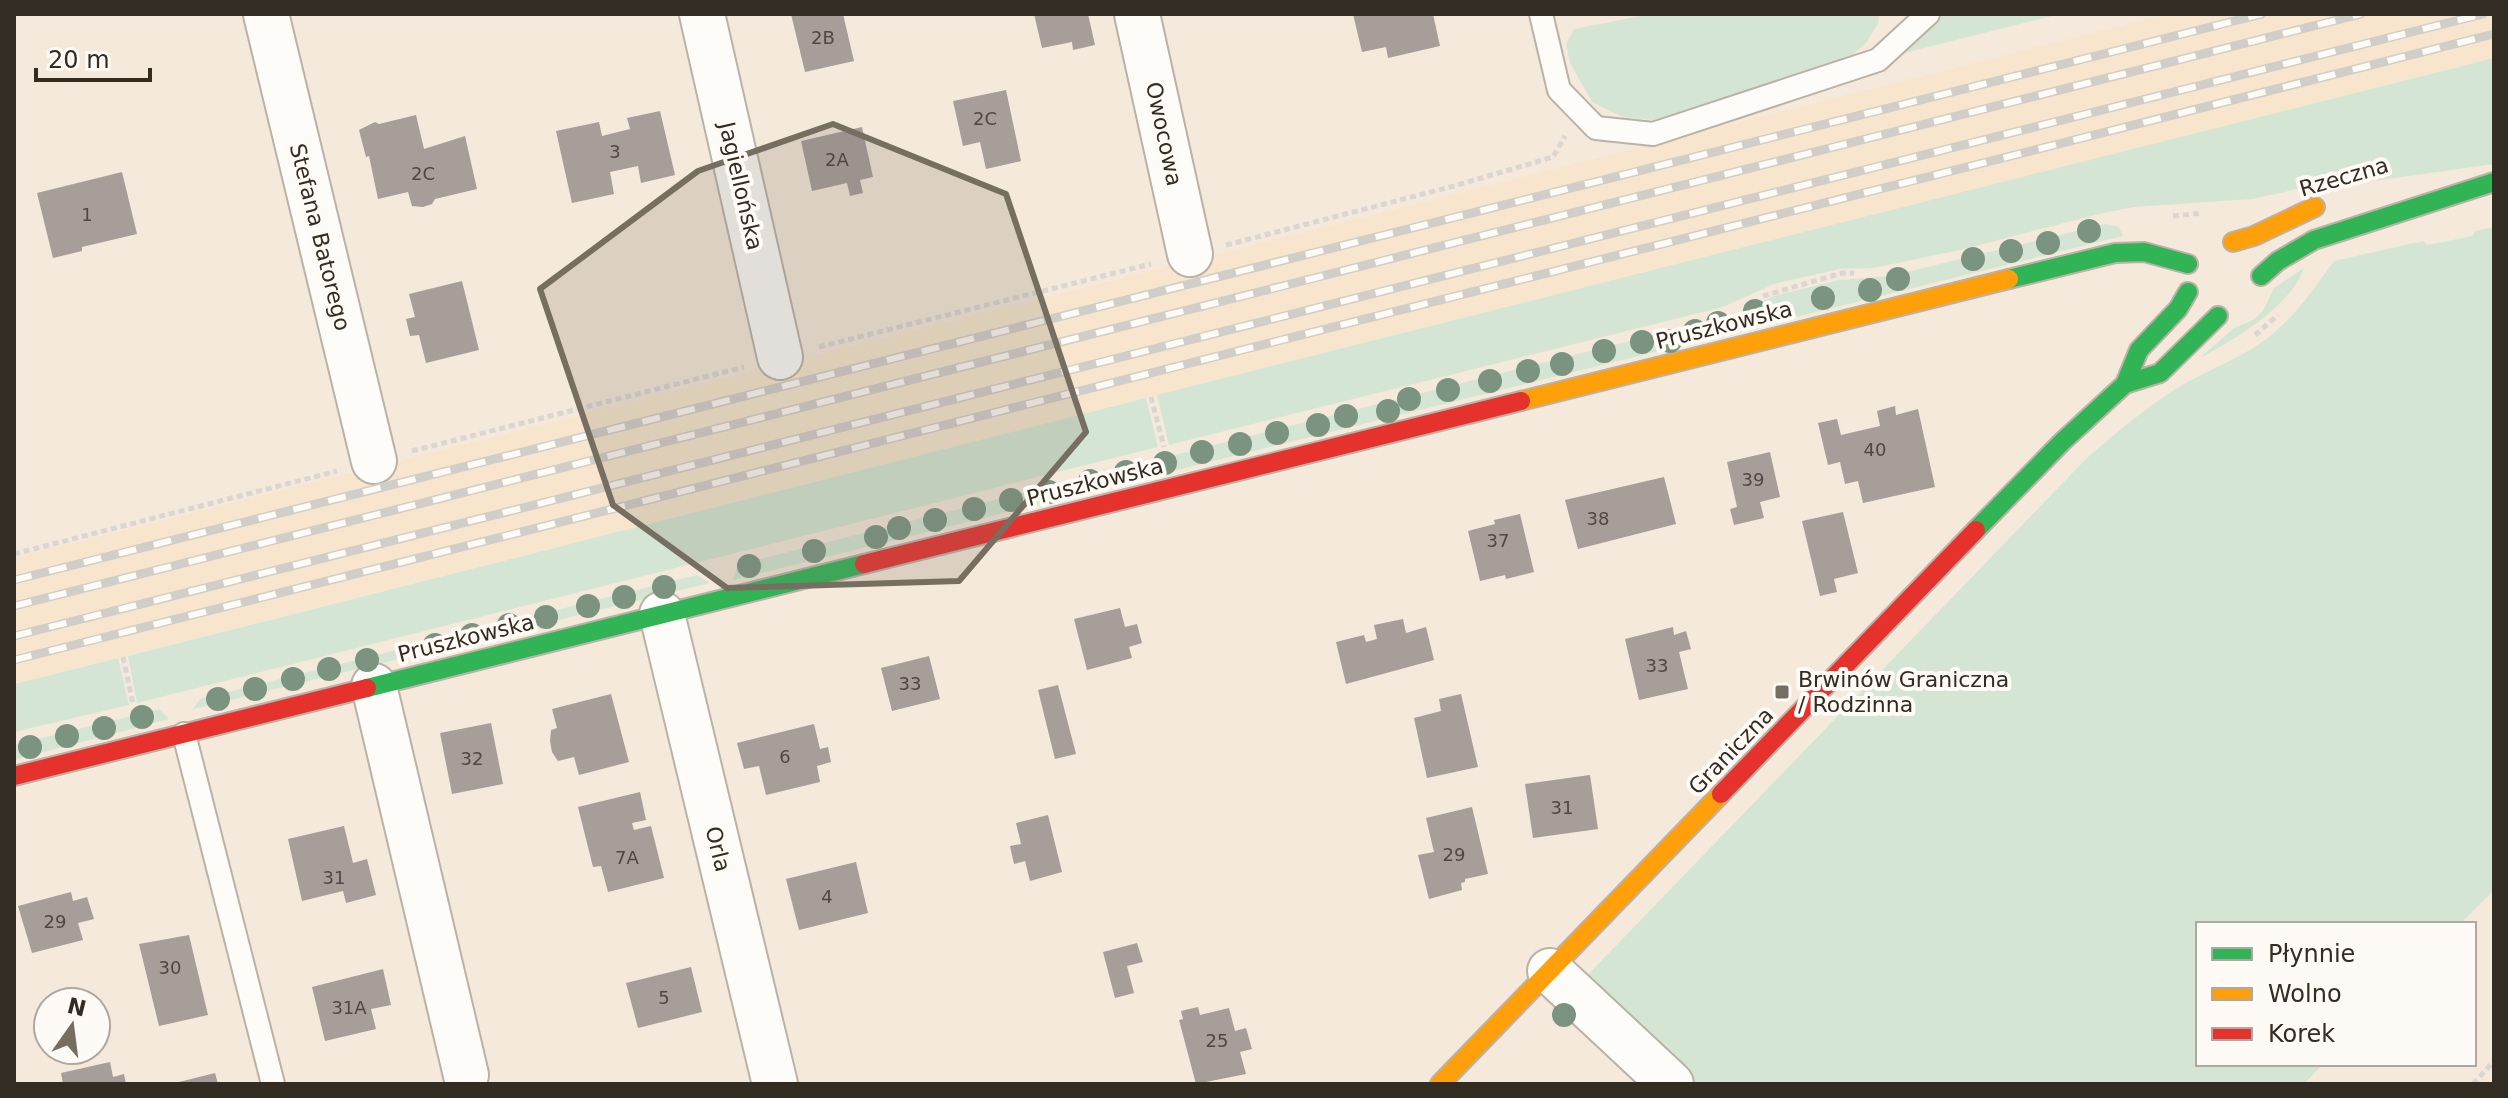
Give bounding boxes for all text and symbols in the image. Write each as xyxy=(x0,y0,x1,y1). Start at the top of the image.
house number: 2B xyxy=(811,27,835,48)
scale bar xyxy=(36,32,150,82)
text: 20 m xyxy=(48,46,110,74)
street label: Owocowa xyxy=(1141,80,1187,188)
house number: 2C xyxy=(973,108,997,129)
street label: Jagiellońska xyxy=(714,118,768,252)
street label: Stefana Batorego xyxy=(285,141,355,333)
house number: 3 xyxy=(609,141,621,162)
house number: 2A xyxy=(825,149,850,170)
street label: Rzeczna xyxy=(2297,152,2391,202)
house number: 2C xyxy=(411,163,435,184)
house number: 1 xyxy=(81,204,93,225)
street label: Pruszkowska xyxy=(1653,296,1795,354)
house number: 40 xyxy=(1864,439,1886,460)
street label: Pruszkowska xyxy=(1024,453,1166,511)
house number: 39 xyxy=(1742,469,1764,490)
house number: 38 xyxy=(1587,508,1609,529)
house number: 37 xyxy=(1487,530,1509,551)
street label: Pruszkowska xyxy=(395,609,537,667)
house number: 33 xyxy=(1646,655,1668,676)
place label: Brwinów Graniczna / Rodzinna xyxy=(1798,667,2009,717)
house number: 33 xyxy=(899,673,921,694)
marker: Brwinów Graniczna / Rodzinna xyxy=(1773,683,1791,701)
street label: Graniczna xyxy=(1684,703,1778,799)
house number: 6 xyxy=(779,746,791,767)
house number: 32 xyxy=(461,748,483,769)
house number: 31 xyxy=(1551,797,1573,818)
street label: Orla xyxy=(700,824,736,874)
house number: 29 xyxy=(1443,844,1465,865)
house number: 7A xyxy=(615,847,640,868)
house number: 31 xyxy=(323,867,345,888)
house number: 4 xyxy=(821,886,833,907)
house number: 29 xyxy=(44,911,66,932)
legend xyxy=(2196,922,2476,1066)
text: Płynnie xyxy=(2268,940,2355,968)
house number: 30 xyxy=(159,957,181,978)
text: Wolno xyxy=(2268,980,2342,1008)
north arrow xyxy=(32,986,112,1066)
house number: 5 xyxy=(658,987,670,1008)
text: N xyxy=(65,993,89,1021)
house number: 31A xyxy=(331,997,367,1018)
text: Korek xyxy=(2268,1020,2335,1048)
house number: 25 xyxy=(1206,1030,1228,1051)

